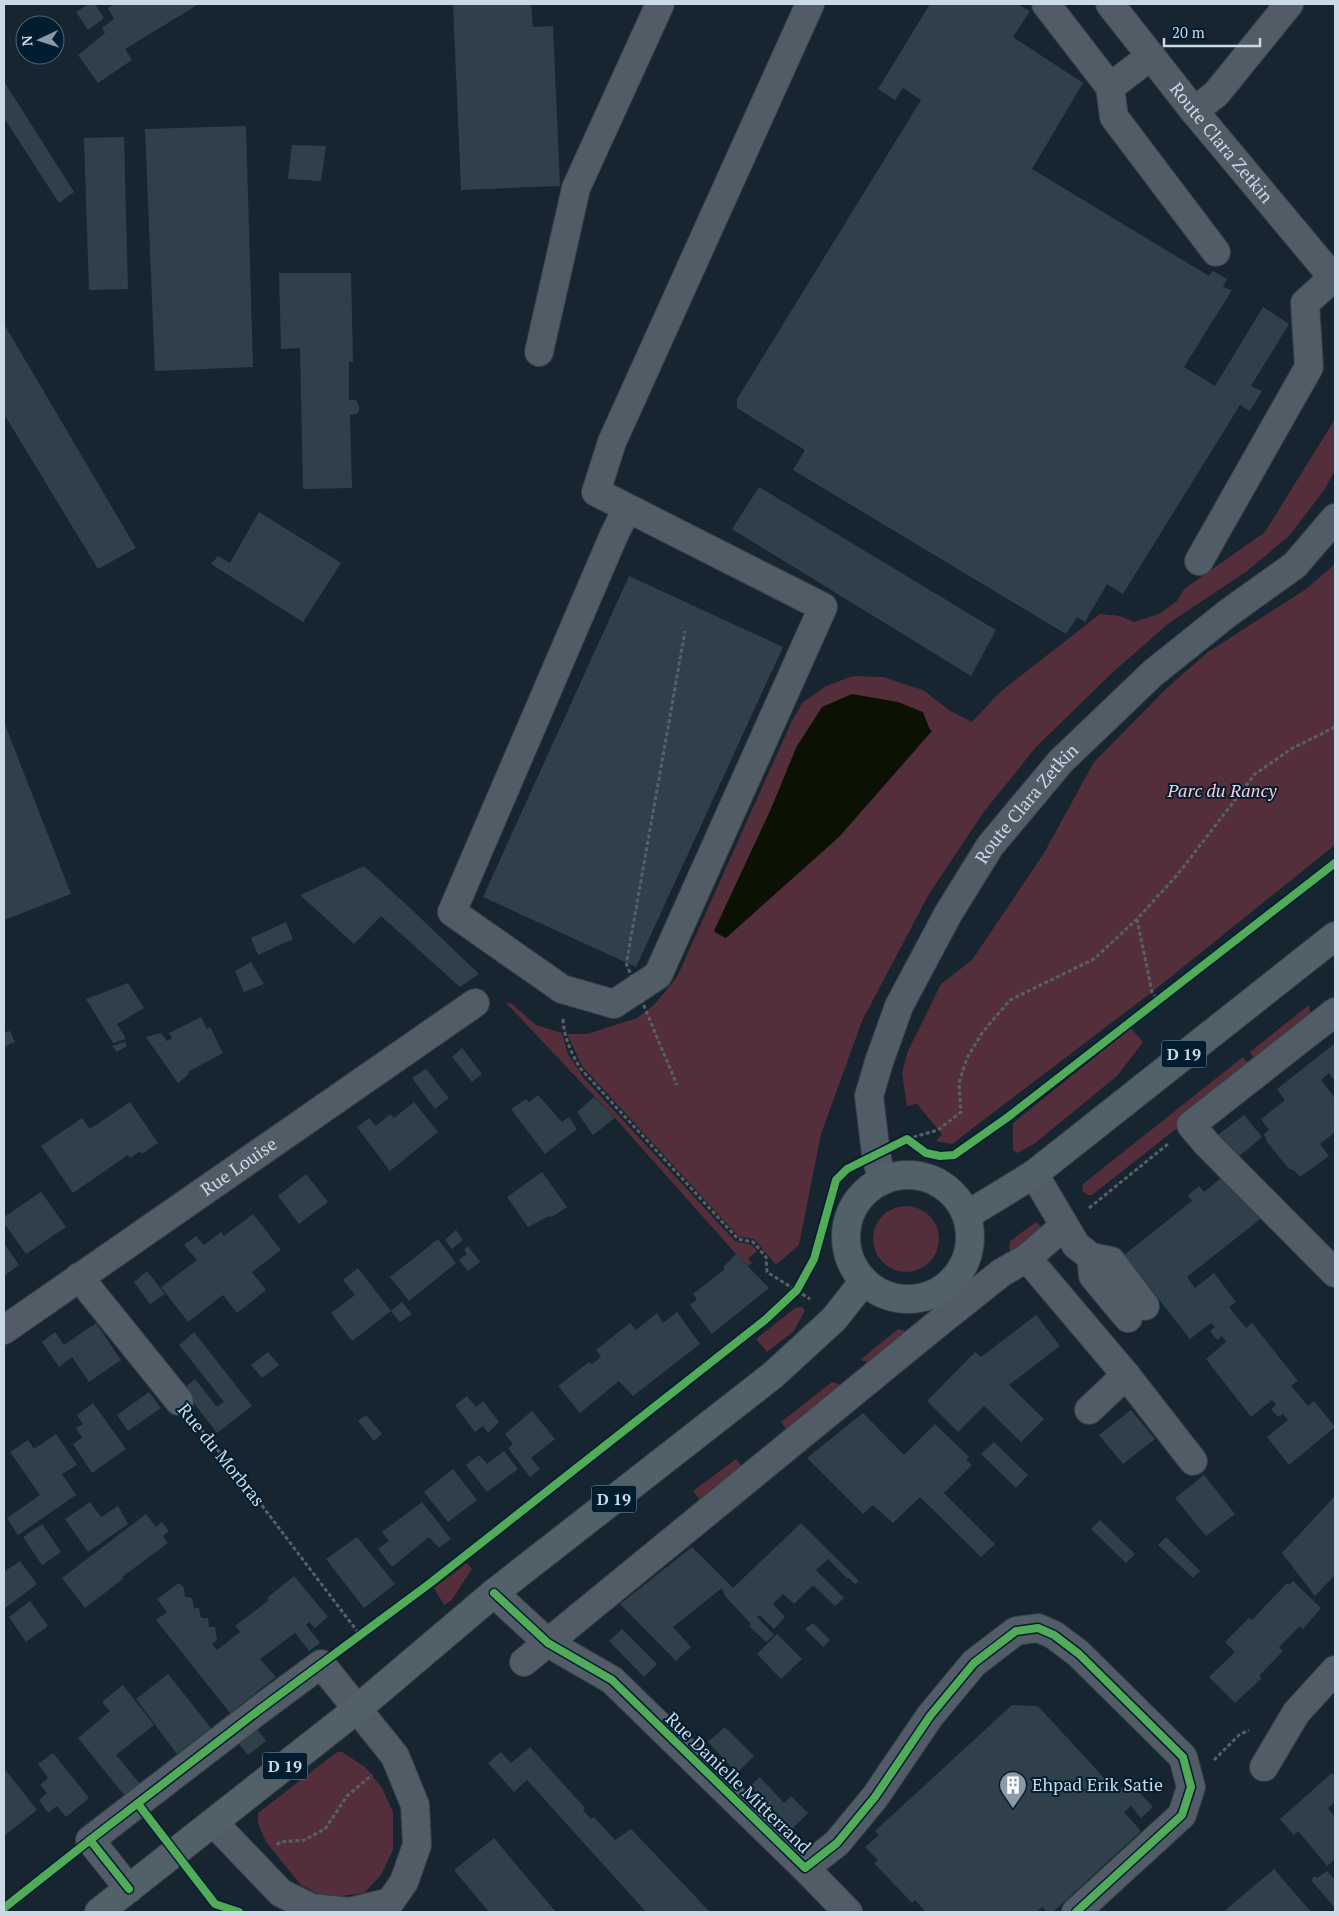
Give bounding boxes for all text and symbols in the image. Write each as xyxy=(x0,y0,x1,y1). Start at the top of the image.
north arrow xyxy=(15,15,65,65)
scale bar xyxy=(1164,15,1260,47)
text: 20 m xyxy=(1172,22,1205,42)
text: N xyxy=(17,35,36,47)
street label: Route Clara Zetkin xyxy=(1165,77,1279,208)
street label: Route Clara Zetkin xyxy=(969,738,1083,868)
park label: Parc du Rancy xyxy=(1167,778,1277,802)
road number: D 19 xyxy=(1162,1040,1206,1068)
street label: Rue Louise xyxy=(195,1131,281,1201)
street label: Rue du Morbras xyxy=(173,1398,271,1511)
road number: D 19 xyxy=(592,1486,636,1512)
street label: Rue Danielle Mitterrand xyxy=(661,1706,817,1858)
road number: D 19 xyxy=(262,1752,308,1780)
building icon: Ehpad Erik Satie xyxy=(998,1770,1028,1809)
place label: Ehpad Erik Satie xyxy=(1032,1772,1163,1796)

